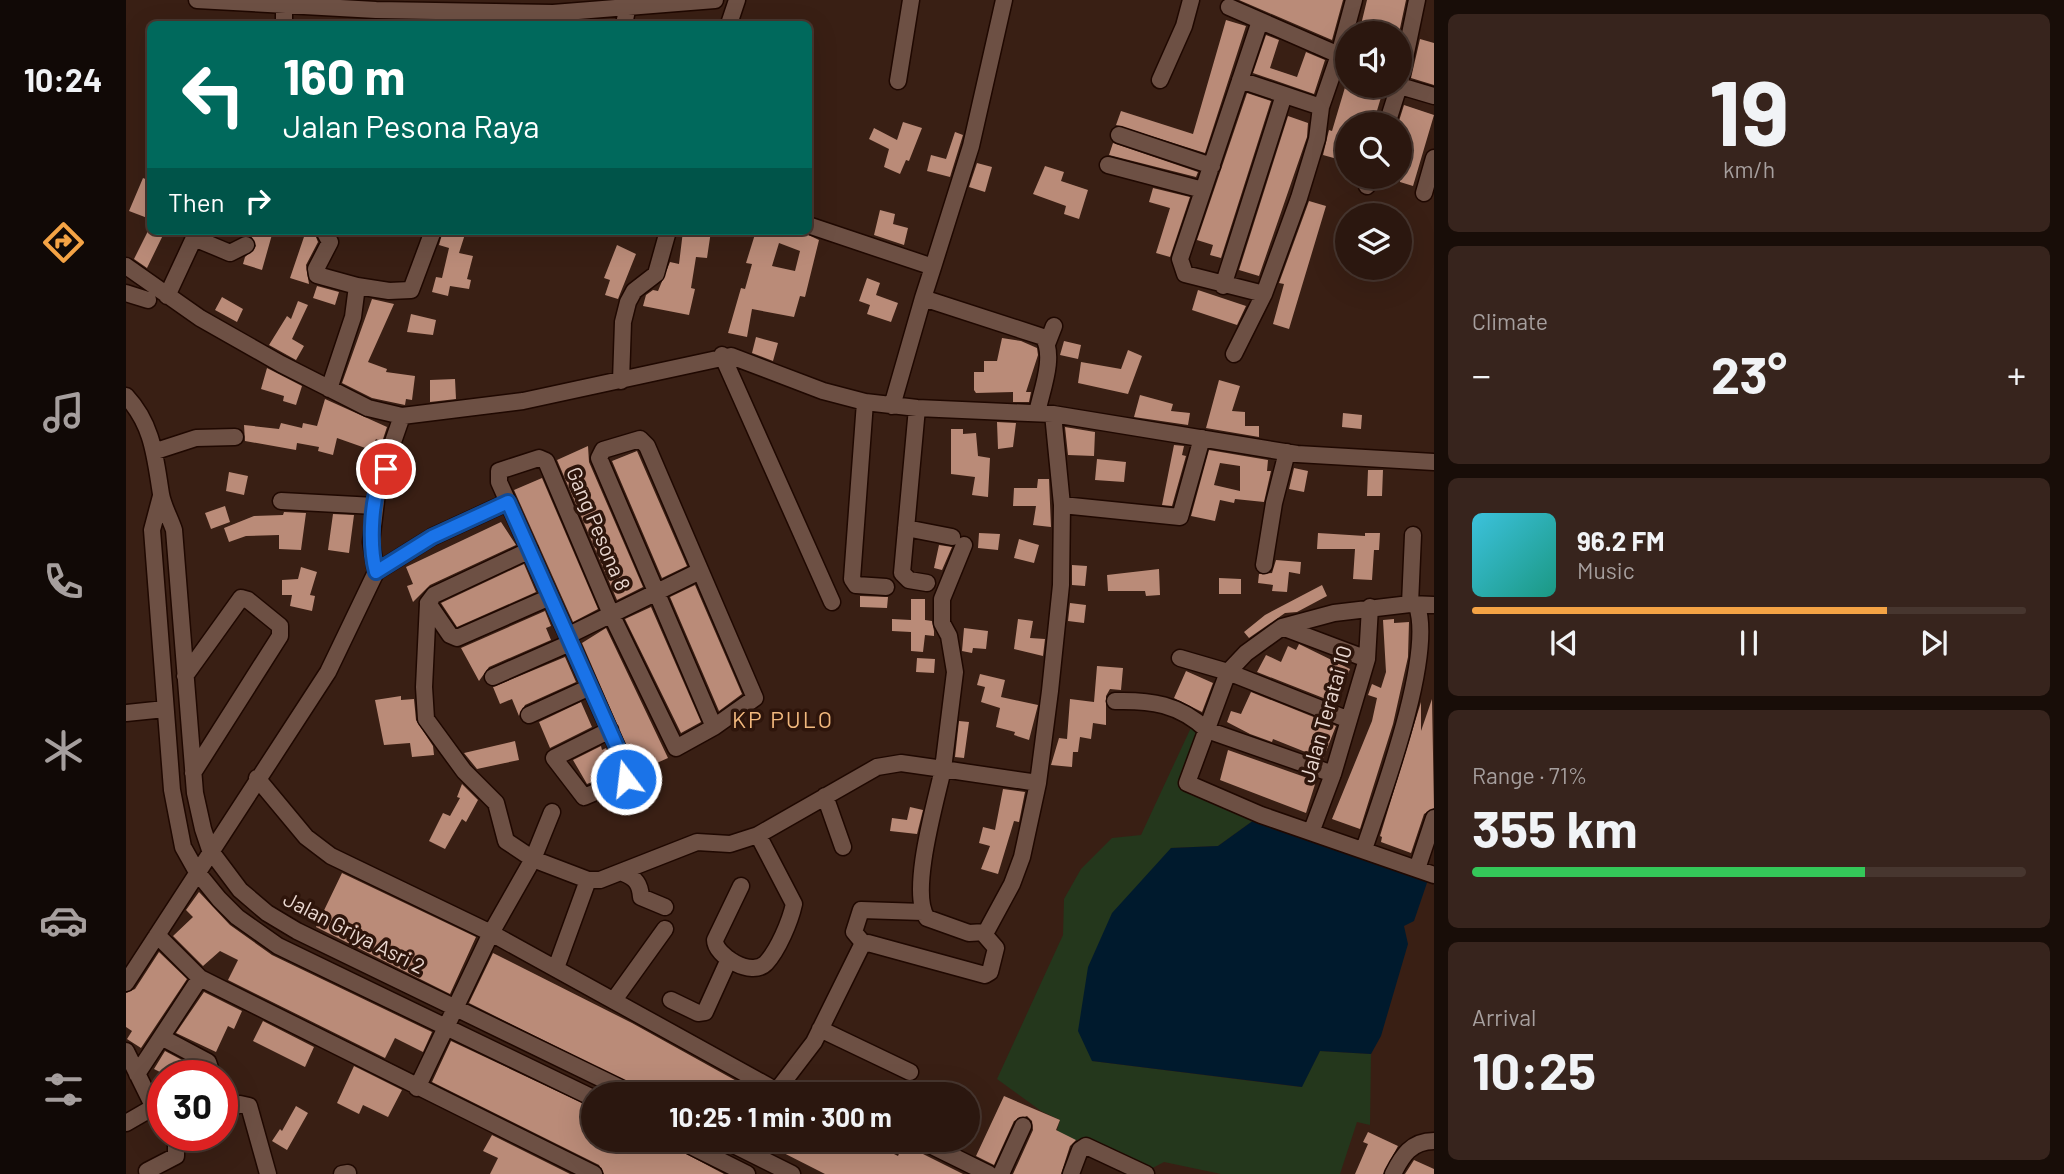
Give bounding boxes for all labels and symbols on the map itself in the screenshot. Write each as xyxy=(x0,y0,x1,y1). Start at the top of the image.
pin xyxy=(356,439,416,499)
street label: Gang Pesona 8 xyxy=(562,463,637,594)
street label: Jalan Teratai 10 xyxy=(1293,642,1356,785)
district label: KP PULO xyxy=(732,705,834,733)
position arrow xyxy=(589,742,663,816)
street label: Jalan Griya Asri 2 xyxy=(280,885,430,978)
speed limit sign: 30 xyxy=(147,1060,238,1151)

